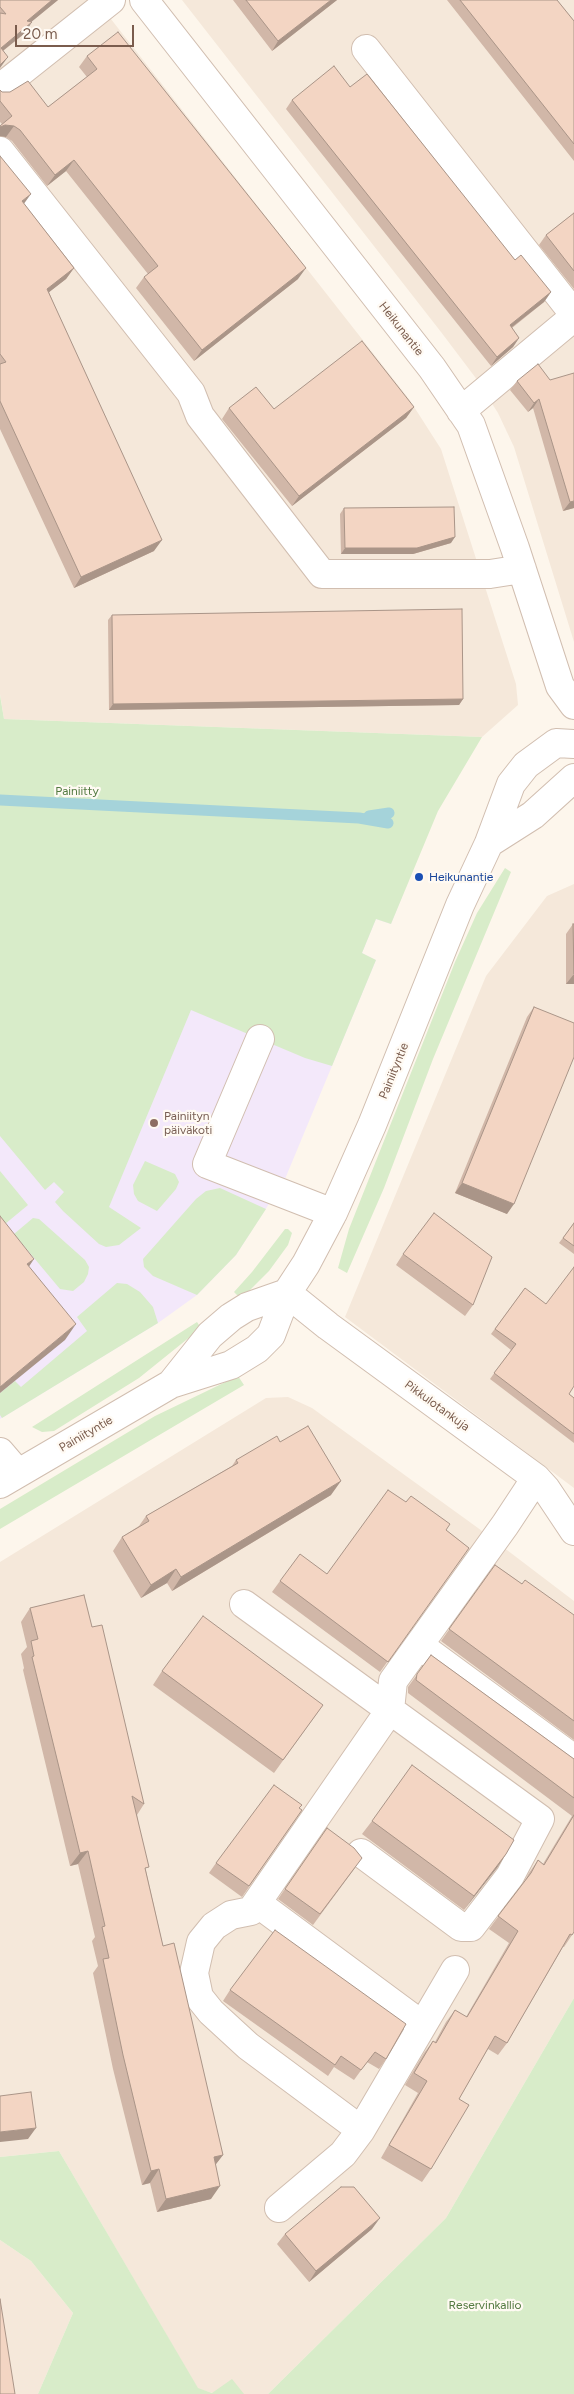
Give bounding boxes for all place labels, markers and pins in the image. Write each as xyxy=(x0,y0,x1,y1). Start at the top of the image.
place label: Heikunantie xyxy=(429,870,493,884)
marker: Heikunantie xyxy=(413,871,425,883)
place label: Painiityn päiväkoti xyxy=(164,1109,212,1137)
marker: Painiityn päiväkoti xyxy=(148,1117,160,1129)

